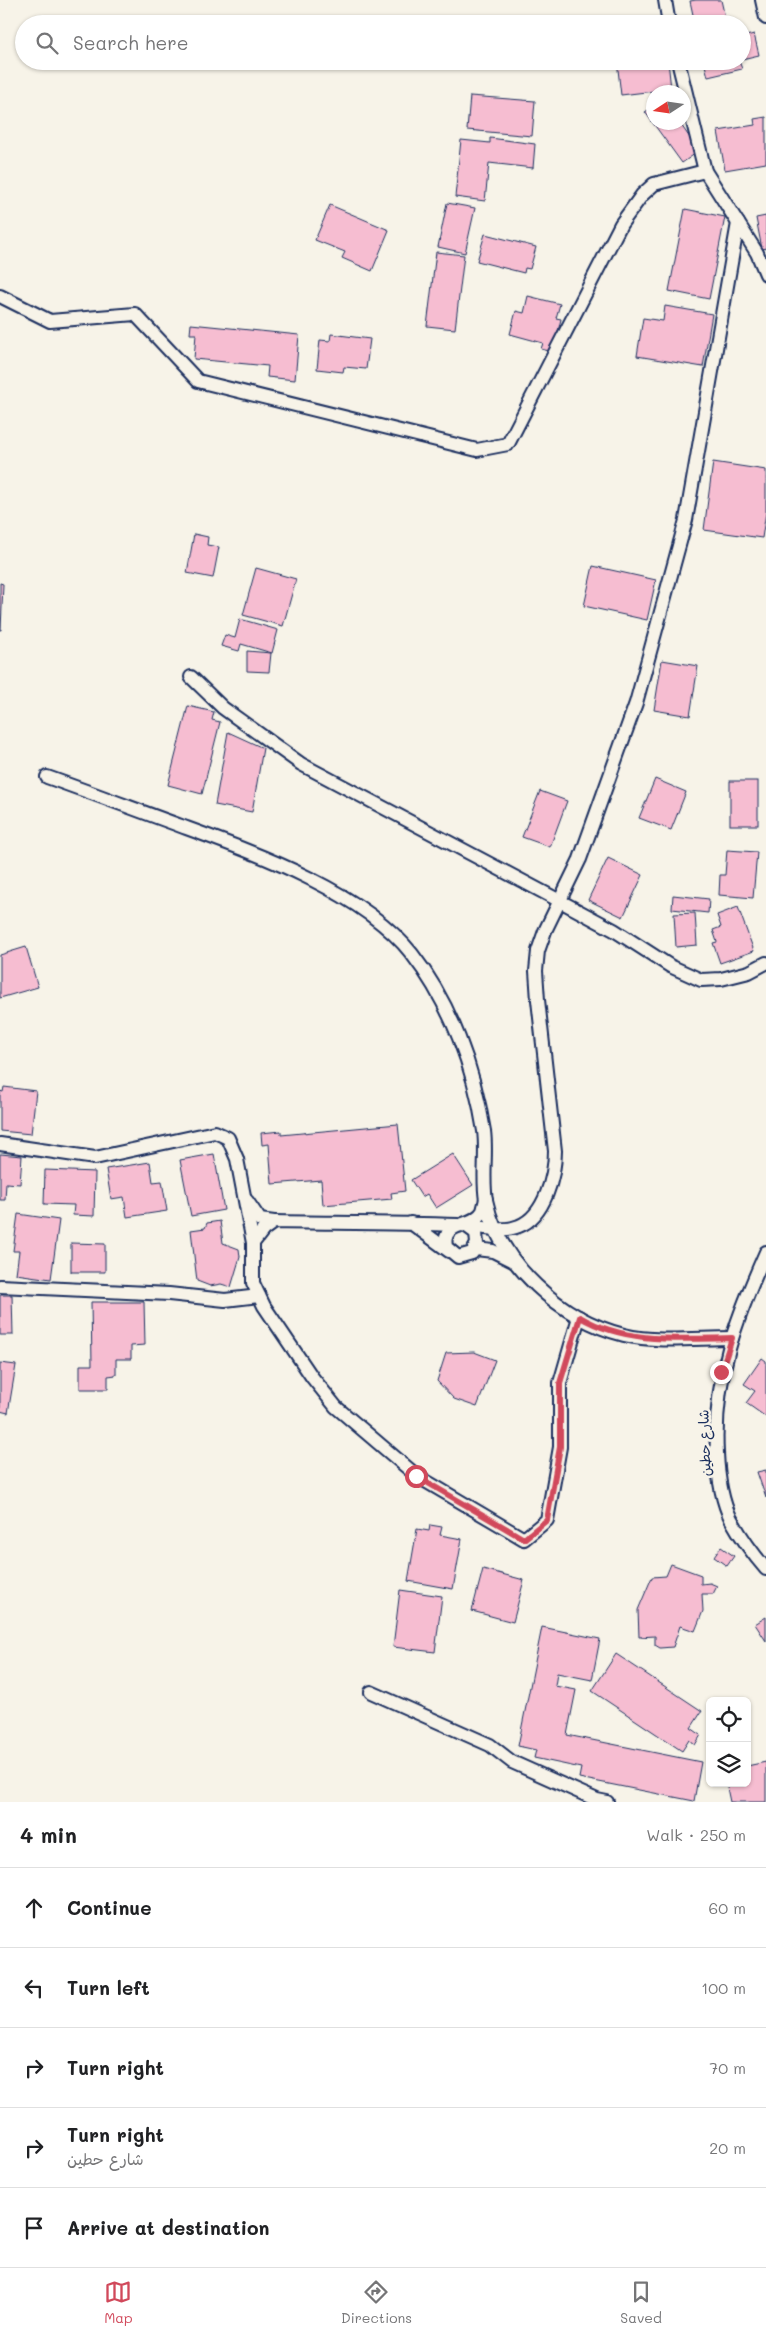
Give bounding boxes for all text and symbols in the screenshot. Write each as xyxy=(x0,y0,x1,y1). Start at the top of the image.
search box xyxy=(15,15,751,70)
icon: search xyxy=(33,29,61,57)
text: Search here xyxy=(73,30,189,55)
north arrow xyxy=(646,85,691,130)
route end xyxy=(710,1361,733,1384)
street label: شارع حطين xyxy=(693,1409,716,1477)
route start xyxy=(405,1465,428,1488)
map controls xyxy=(706,1697,751,1787)
button: locate xyxy=(706,1697,751,1742)
button: layers xyxy=(706,1742,751,1787)
text: 4 min xyxy=(20,1821,77,1848)
text: Walk · 250 m xyxy=(646,1824,746,1845)
icon: ahead xyxy=(20,1894,48,1922)
text: Continue xyxy=(67,1895,152,1920)
text: 60 m xyxy=(709,1897,746,1918)
icon: left xyxy=(20,1974,48,2002)
text: Turn left xyxy=(67,1975,150,2000)
text: 100 m xyxy=(701,1977,746,1998)
icon: right xyxy=(20,2054,48,2082)
text: Turn right xyxy=(67,2055,164,2080)
text: 70 m xyxy=(709,2057,746,2078)
text: Turn right xyxy=(67,2122,164,2147)
icon: right xyxy=(20,2134,48,2162)
text: 20 m xyxy=(709,2137,746,2158)
text: شارع حطين xyxy=(67,2148,144,2169)
icon: arrive xyxy=(20,2214,48,2242)
text: Arrive at destination xyxy=(67,2215,270,2240)
tab: Map xyxy=(104,2278,133,2327)
tab: Directions xyxy=(341,2278,412,2327)
tab: Saved xyxy=(620,2278,662,2327)

